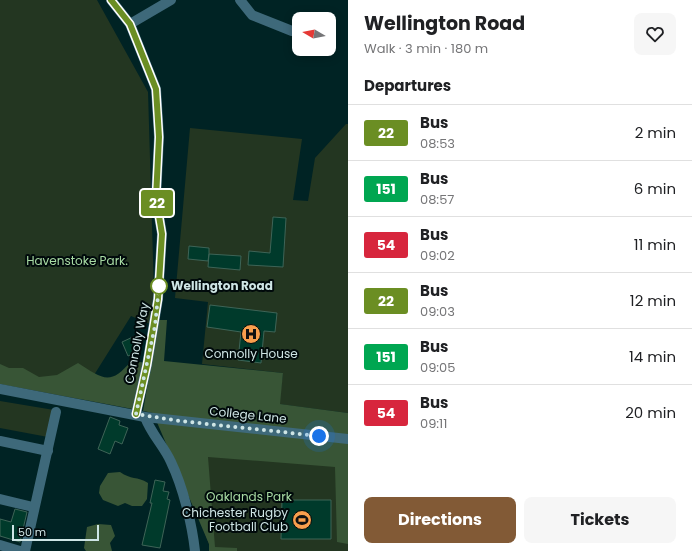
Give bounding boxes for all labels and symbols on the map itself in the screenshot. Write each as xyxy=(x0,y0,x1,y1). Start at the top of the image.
north arrow xyxy=(292,12,336,56)
line badge: 22 xyxy=(139,190,175,216)
park label: Havenstoke Park. xyxy=(26,252,128,269)
marker: Wellington Road xyxy=(150,277,168,295)
place label: Wellington Road xyxy=(171,277,273,294)
street label: Connolly Way xyxy=(120,301,153,385)
hospital icon: Connolly House xyxy=(240,323,262,345)
place label: Connolly House xyxy=(204,345,298,362)
street label: College Lane xyxy=(209,402,287,427)
your location xyxy=(309,426,329,446)
park label: Oaklands Park xyxy=(206,488,293,505)
place label: Chichester Rugby Football Club xyxy=(182,504,288,535)
sports icon: Chichester Rugby Football Club xyxy=(291,509,313,531)
scale bar xyxy=(12,523,99,542)

